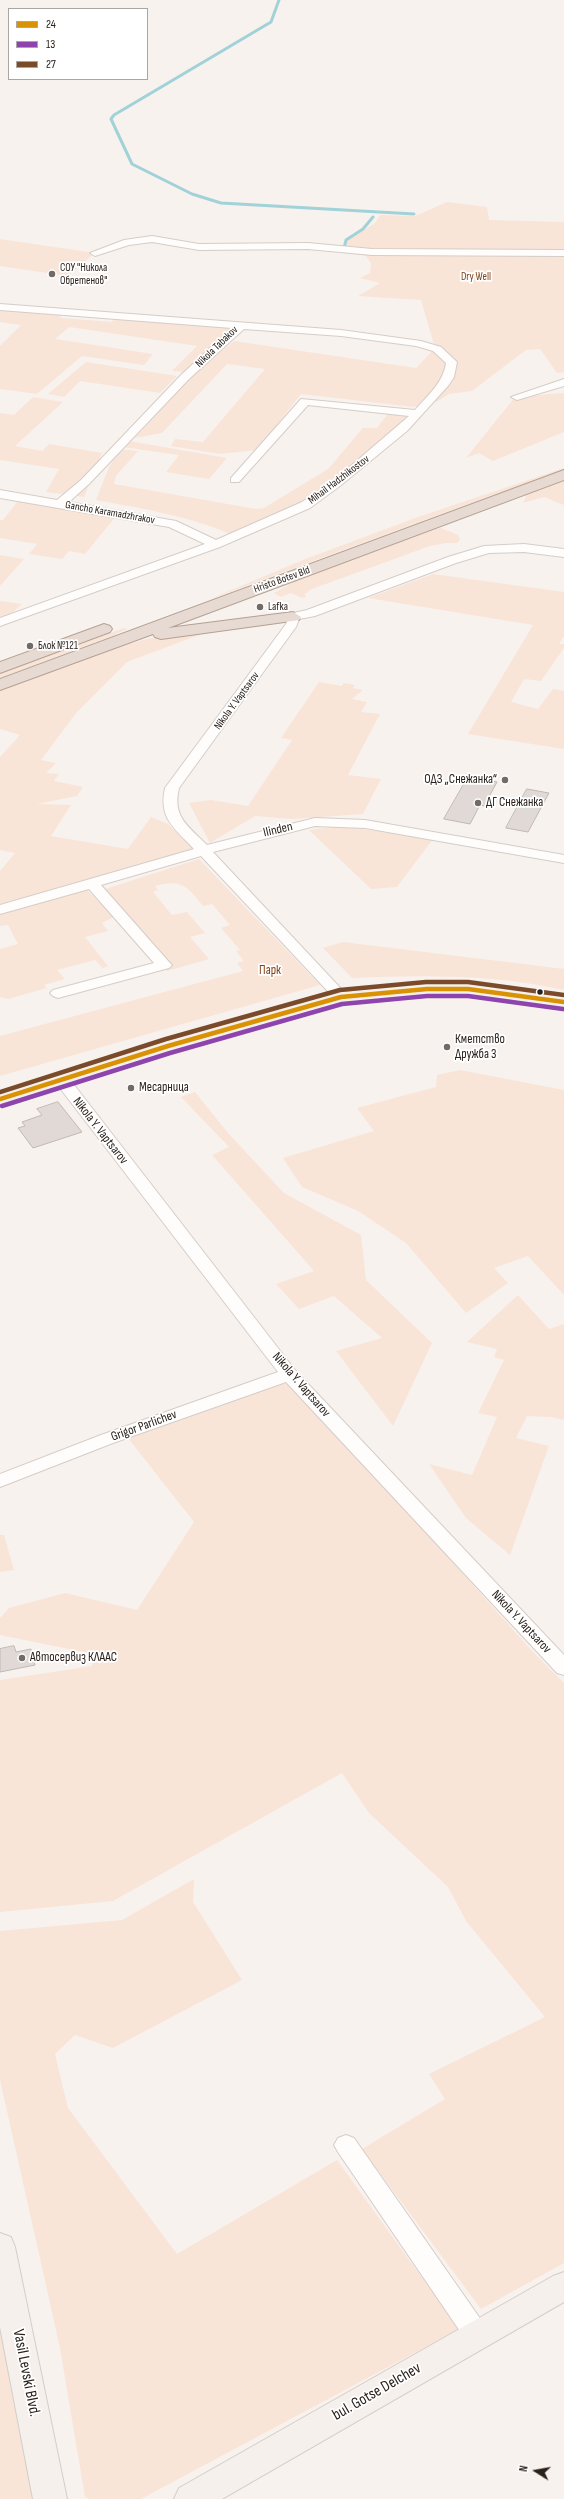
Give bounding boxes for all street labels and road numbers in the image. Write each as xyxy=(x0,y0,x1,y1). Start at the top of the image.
street label: Nikola Tabakov xyxy=(193,324,241,370)
street label: Mihail Hadzhikostov xyxy=(306,453,372,507)
street label: Gancho Karamadzhrakov xyxy=(64,499,156,527)
street label: Hristo Botev Bld xyxy=(252,564,312,596)
street label: Nikola Y. Vaptsarov xyxy=(212,670,262,732)
street label: Ilinden xyxy=(262,819,294,841)
street label: Nikola Y. Vaptsarov xyxy=(69,1094,131,1168)
street label: Nikola Y. Vaptsarov xyxy=(269,1349,333,1421)
street label: Grigor Parlichev xyxy=(109,1407,179,1445)
street label: Nikola Y. Vaptsarov xyxy=(488,1587,554,1657)
street label: Vasil Levski Blvd. xyxy=(8,2328,44,2418)
street label: bul. Gotse Delchev xyxy=(329,2359,425,2425)

